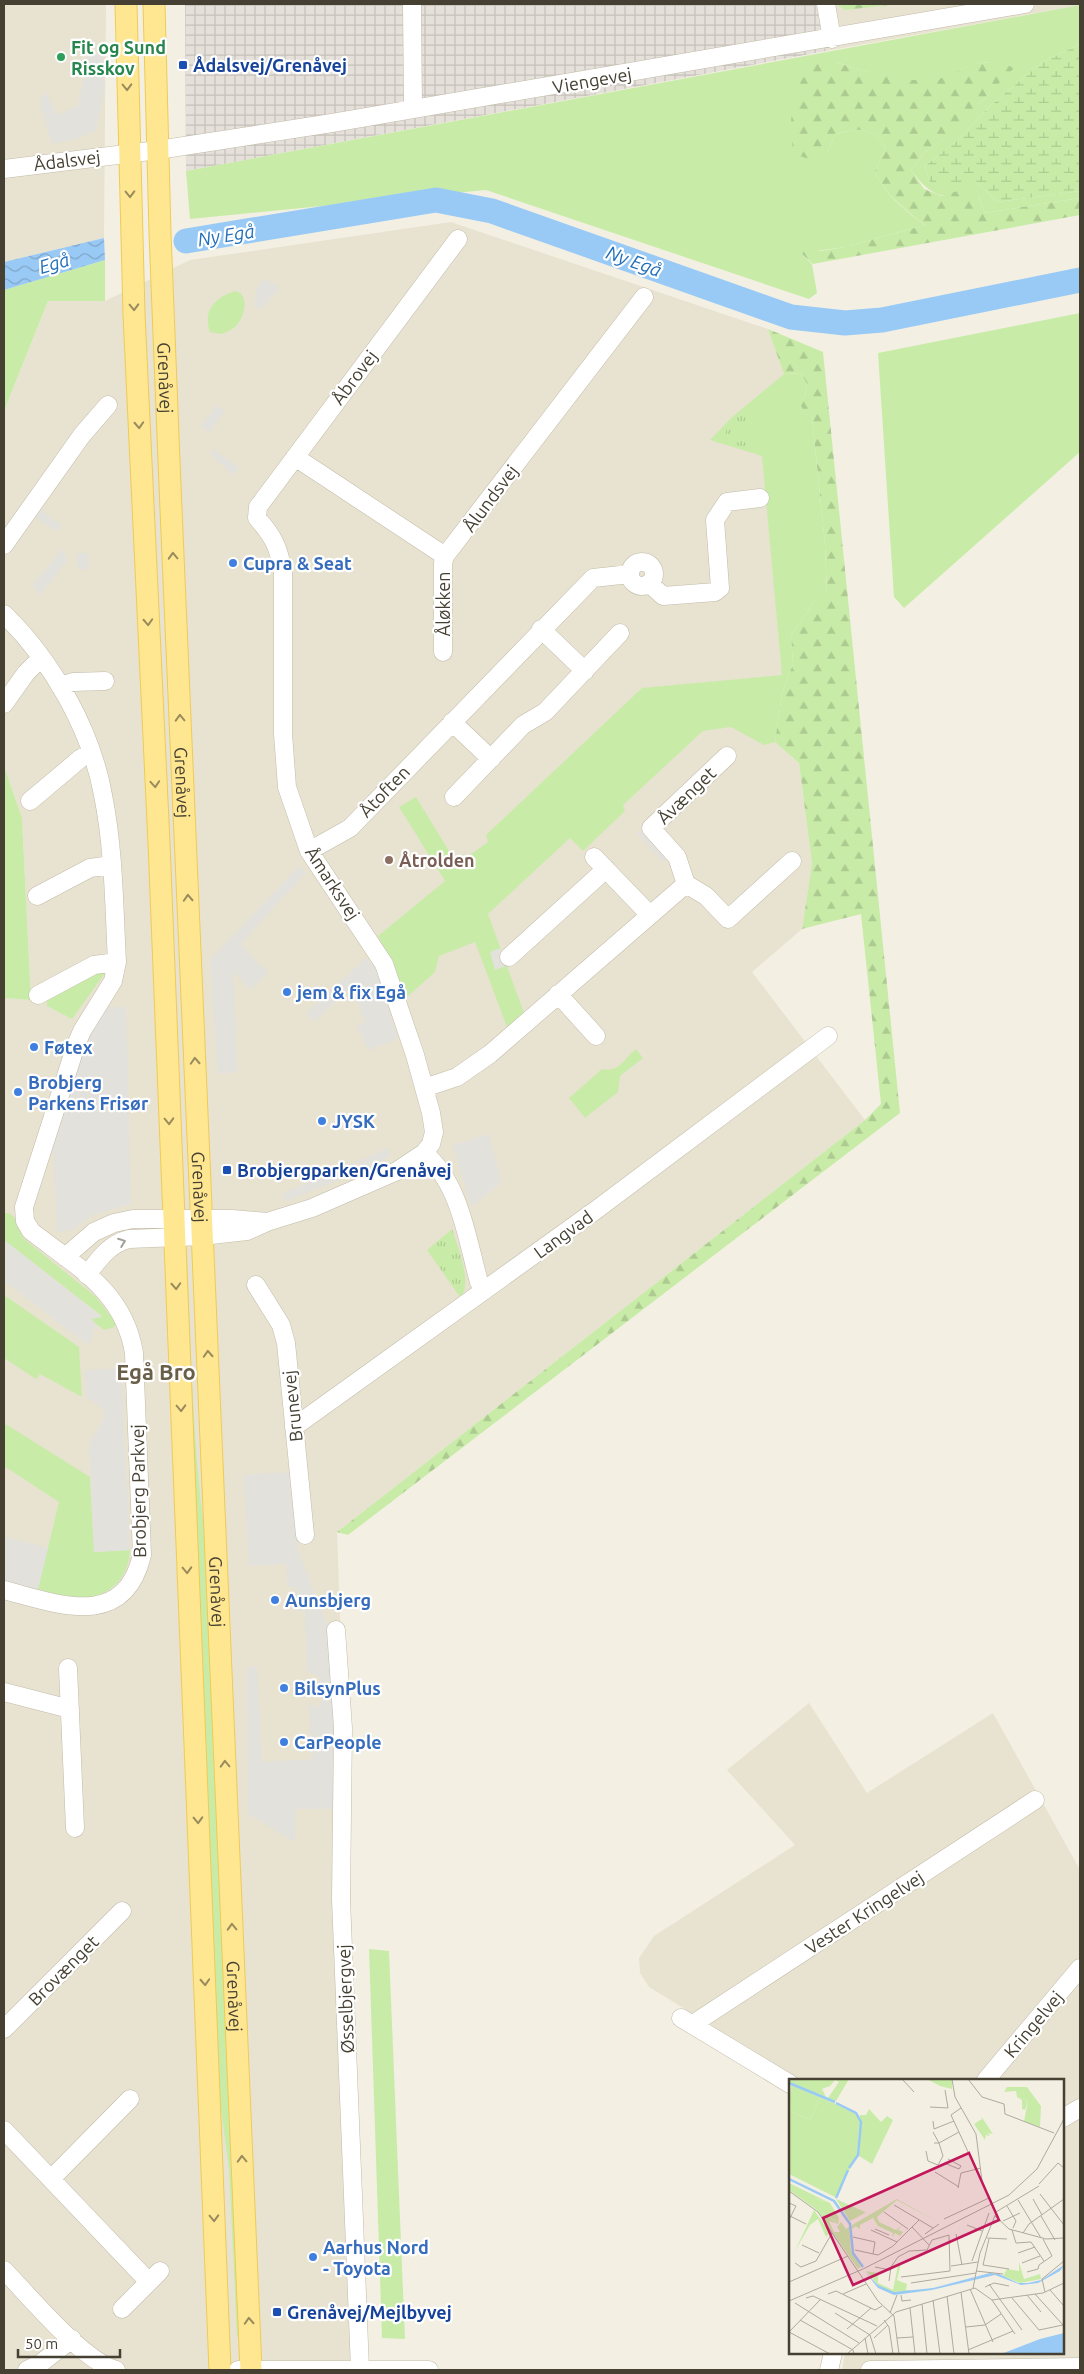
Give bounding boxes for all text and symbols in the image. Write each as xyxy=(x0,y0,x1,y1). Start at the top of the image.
place label: Fit og Sund Risskov xyxy=(71,37,166,78)
marker: Fit og Sund Risskov xyxy=(55,51,67,63)
place label: Ådalsvej/Grenåvej xyxy=(193,55,347,75)
marker: Ådalsvej/Grenåvej xyxy=(177,59,189,71)
street label: Viengevej xyxy=(551,63,633,97)
one-way arrow xyxy=(122,84,132,92)
street label: Ådalsvej xyxy=(32,146,102,174)
one-way arrow xyxy=(125,190,136,198)
water label: Ny Egå xyxy=(196,220,256,250)
water label: Ny Egå xyxy=(603,241,665,281)
water label: Egå xyxy=(36,248,72,278)
one-way arrow xyxy=(128,303,139,311)
street label: Grenåvej xyxy=(154,342,177,414)
street label: Åbrovej xyxy=(327,346,381,408)
one-way arrow xyxy=(133,421,144,429)
street label: Ålundsvej xyxy=(458,461,522,535)
one-way arrow xyxy=(168,552,178,560)
place label: Cupra & Seat xyxy=(243,553,352,573)
marker: Cupra & Seat xyxy=(227,557,239,569)
street label: Åløkken xyxy=(433,571,453,637)
one-way arrow xyxy=(142,618,153,626)
one-way arrow xyxy=(174,714,185,722)
street label: Grenåvej xyxy=(171,746,194,818)
street label: Åtoften xyxy=(355,761,413,821)
street label: Åvænget xyxy=(653,762,719,828)
one-way arrow xyxy=(149,780,160,788)
street label: Åmarksvej xyxy=(302,843,364,923)
place label: Åtrolden xyxy=(399,850,475,870)
marker: Åtrolden xyxy=(383,854,395,866)
one-way arrow xyxy=(182,894,193,902)
place label: jem & fix Egå xyxy=(295,982,406,1002)
marker: jem & fix Egå xyxy=(281,986,293,998)
place label: Føtex xyxy=(44,1037,93,1057)
marker: Føtex xyxy=(28,1041,40,1053)
one-way arrow xyxy=(190,1056,200,1064)
place label: Brobjerg Parkens Frisør xyxy=(28,1072,149,1113)
marker: Brobjerg Parkens Frisør xyxy=(12,1086,24,1098)
place label: JYSK xyxy=(332,1111,375,1131)
marker: JYSK xyxy=(316,1115,328,1127)
one-way arrow xyxy=(163,1117,174,1125)
street label: Grenåvej xyxy=(189,1151,212,1223)
place label: Brobjergparken/Grenåvej xyxy=(237,1160,452,1180)
marker: Brobjergparken/Grenåvej xyxy=(221,1164,233,1176)
street label: Langvad xyxy=(530,1206,596,1262)
one-way arrow xyxy=(117,1238,126,1248)
one-way arrow xyxy=(170,1282,181,1290)
one-way arrow xyxy=(202,1350,213,1358)
district label: Egå Bro xyxy=(116,1359,196,1384)
street label: Brunevej xyxy=(278,1369,306,1443)
one-way arrow xyxy=(175,1404,186,1412)
street label: Brobjerg Parkvej xyxy=(127,1424,149,1558)
street label: Grenåvej xyxy=(206,1556,229,1628)
one-way arrow xyxy=(182,1567,193,1575)
place label: Aunsbjerg xyxy=(285,1590,371,1610)
marker: Aunsbjerg xyxy=(269,1594,281,1606)
place label: BilsynPlus xyxy=(294,1678,381,1698)
marker: BilsynPlus xyxy=(278,1682,290,1694)
place label: CarPeople xyxy=(294,1732,382,1752)
marker: CarPeople xyxy=(278,1736,290,1748)
one-way arrow xyxy=(220,1760,231,1768)
one-way arrow xyxy=(192,1816,203,1824)
street label: Vester Kringelvej xyxy=(801,1866,927,1958)
one-way arrow xyxy=(226,1923,237,1931)
street label: Brovænget xyxy=(24,1931,102,2009)
street label: Øsselbjergvej xyxy=(333,1944,357,2054)
street label: Grenåvej xyxy=(223,1960,246,2032)
one-way arrow xyxy=(199,1979,210,1987)
street label: Kringelvej xyxy=(999,1987,1067,2061)
inset map xyxy=(789,2079,1064,2354)
one-way arrow xyxy=(236,2155,247,2163)
one-way arrow xyxy=(209,2214,219,2222)
place label: Aarhus Nord - Toyota xyxy=(323,2237,429,2278)
marker: Aarhus Nord - Toyota xyxy=(307,2251,319,2263)
place label: Grenåvej/Mejlbyvej xyxy=(287,2302,452,2322)
marker: Grenåvej/Mejlbyvej xyxy=(271,2306,283,2318)
one-way arrow xyxy=(243,2317,254,2325)
scale bar xyxy=(18,2326,120,2358)
text: 50 m xyxy=(25,2335,58,2352)

